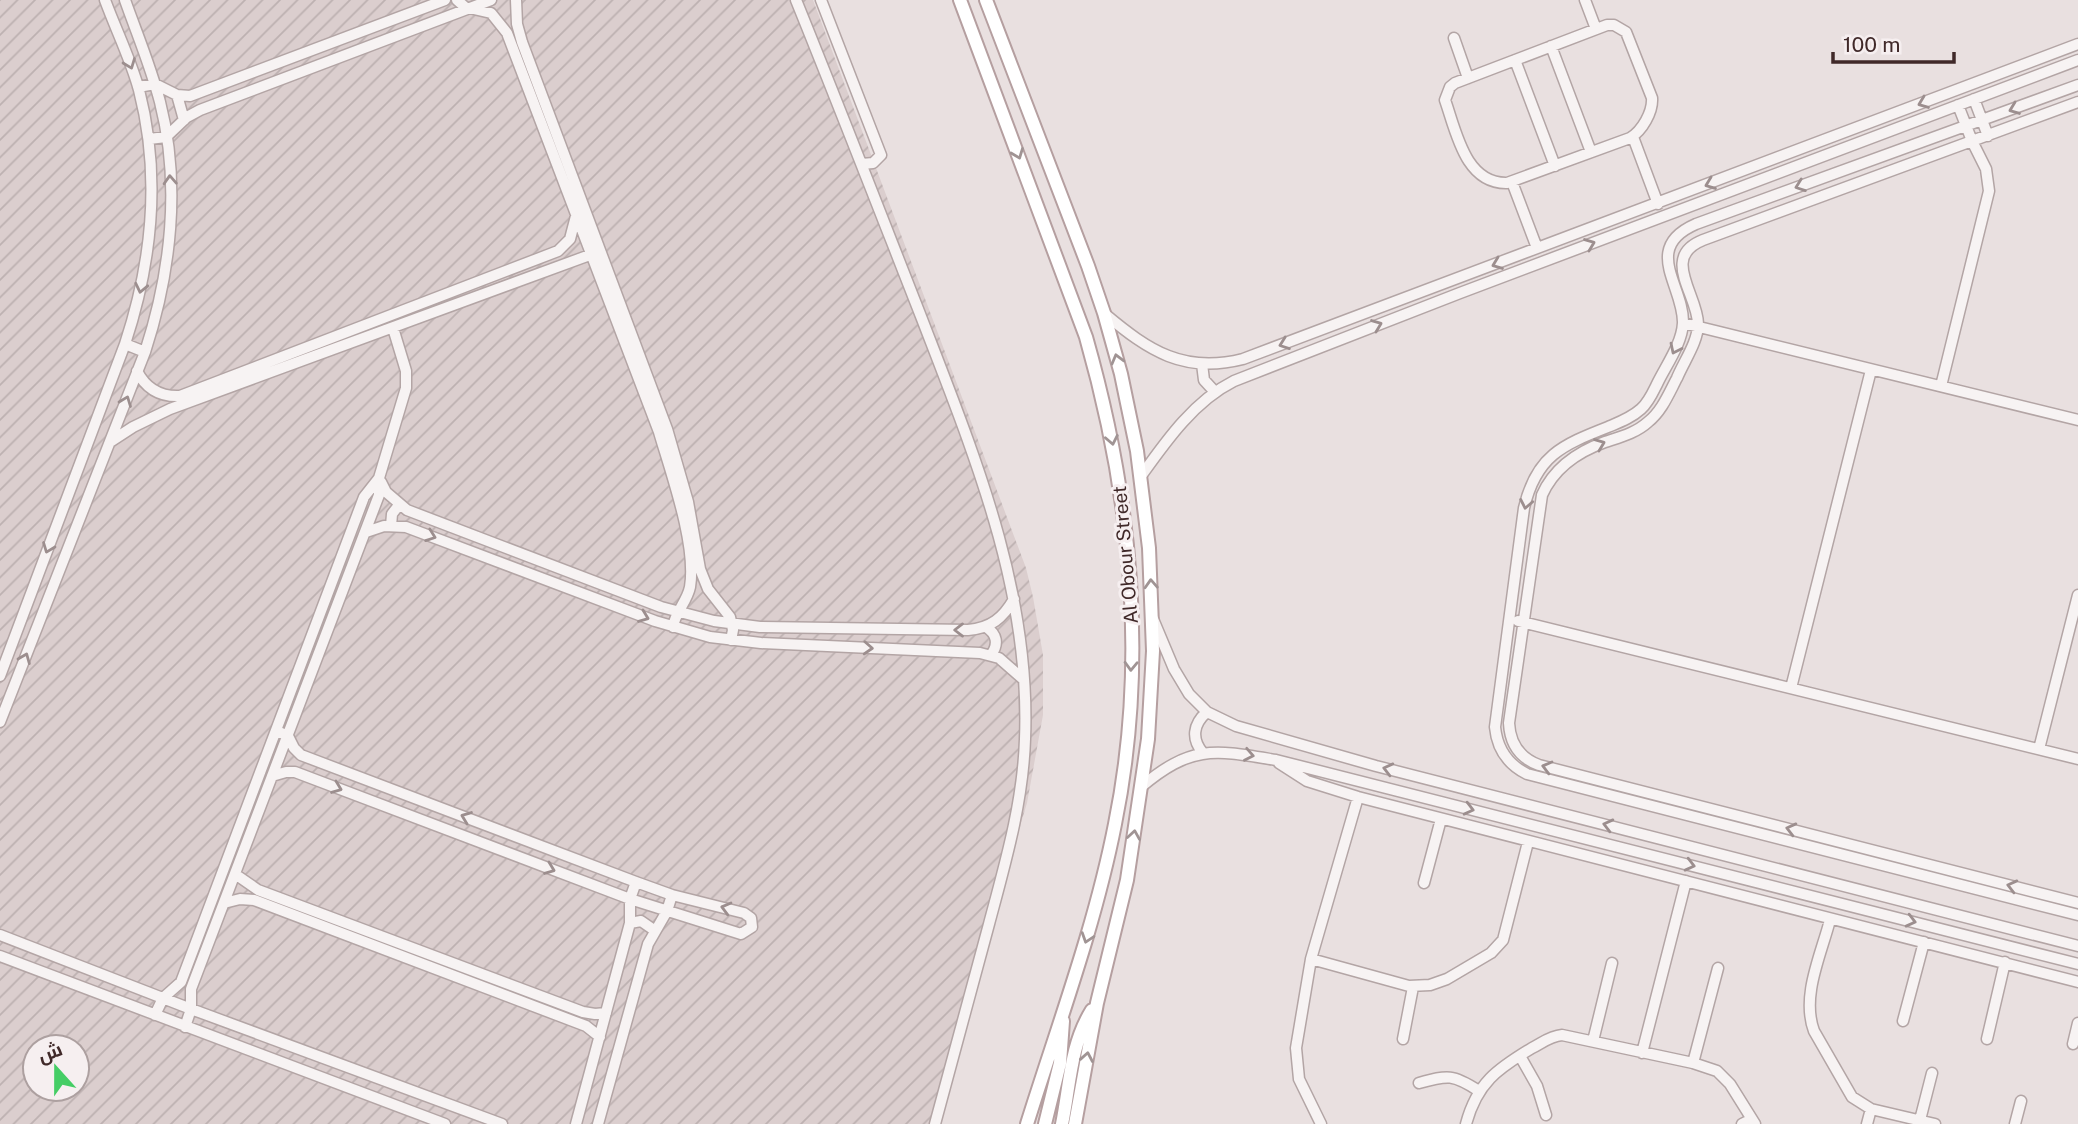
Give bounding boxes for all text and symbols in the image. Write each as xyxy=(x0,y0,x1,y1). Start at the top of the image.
scale bar xyxy=(1833,21,1954,65)
text: 100 m xyxy=(1843,32,1900,57)
one-way arrow xyxy=(121,57,135,69)
one-way arrow xyxy=(1917,94,1929,108)
one-way arrow xyxy=(2009,101,2021,115)
one-way arrow xyxy=(1010,147,1024,159)
one-way arrow xyxy=(163,174,178,185)
one-way arrow xyxy=(1705,176,1717,190)
one-way arrow xyxy=(1795,178,1807,192)
one-way arrow xyxy=(1583,239,1595,253)
one-way arrow xyxy=(1492,256,1504,270)
one-way arrow xyxy=(135,282,150,294)
one-way arrow xyxy=(1371,320,1383,334)
one-way arrow xyxy=(1279,336,1291,350)
one-way arrow xyxy=(1669,342,1683,354)
one-way arrow xyxy=(1110,354,1125,366)
one-way arrow xyxy=(117,395,131,407)
one-way arrow xyxy=(1104,434,1119,446)
one-way arrow xyxy=(1593,439,1605,453)
street label: Al Obour Street xyxy=(1108,485,1142,625)
one-way arrow xyxy=(1519,498,1534,510)
one-way arrow xyxy=(425,528,437,542)
one-way arrow xyxy=(43,541,57,553)
one-way arrow xyxy=(1144,578,1159,589)
one-way arrow xyxy=(637,608,649,622)
one-way arrow xyxy=(953,622,964,638)
one-way arrow xyxy=(862,640,873,655)
one-way arrow xyxy=(17,653,31,665)
one-way arrow xyxy=(1124,660,1139,671)
one-way arrow xyxy=(1243,747,1255,762)
one-way arrow xyxy=(1542,761,1554,775)
one-way arrow xyxy=(1382,763,1394,777)
one-way arrow xyxy=(330,780,342,794)
one-way arrow xyxy=(1463,801,1475,815)
one-way arrow xyxy=(460,812,472,826)
one-way arrow xyxy=(1603,819,1615,833)
one-way arrow xyxy=(1786,823,1798,837)
one-way arrow xyxy=(1126,829,1141,840)
one-way arrow xyxy=(1684,857,1696,871)
one-way arrow xyxy=(543,860,555,874)
one-way arrow xyxy=(2006,880,2018,894)
one-way arrow xyxy=(721,902,733,916)
one-way arrow xyxy=(1904,913,1916,927)
one-way arrow xyxy=(1081,931,1095,943)
north arrow xyxy=(21,1033,91,1103)
text: ش xyxy=(35,1037,66,1068)
one-way arrow xyxy=(1079,1051,1094,1063)

